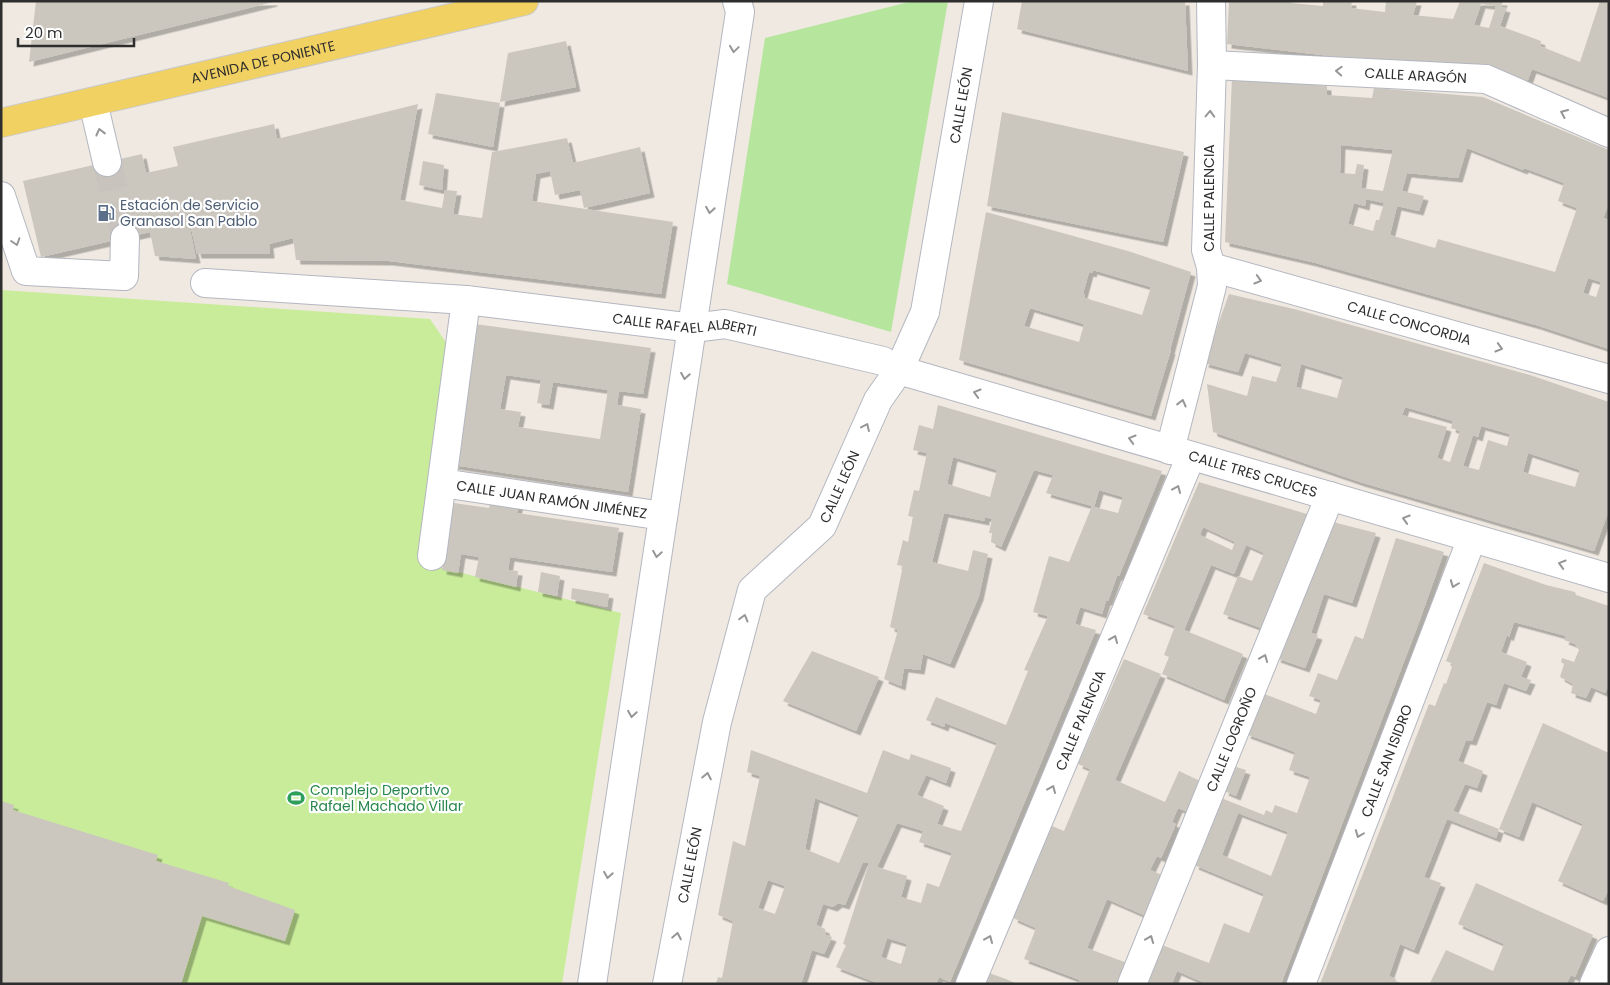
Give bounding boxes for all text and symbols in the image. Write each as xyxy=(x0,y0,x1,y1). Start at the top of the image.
scale bar xyxy=(18,15,134,47)
text: 20 m xyxy=(25,22,63,43)
street label: AVENIDA DE PONIENTE xyxy=(189,35,337,88)
one-way arrow xyxy=(730,45,740,53)
street label: CALLE ARAGÓN xyxy=(1364,63,1467,88)
street label: CALLE LEÓN xyxy=(944,65,977,145)
one-way arrow xyxy=(1335,66,1343,77)
one-way arrow xyxy=(1205,109,1215,117)
one-way arrow xyxy=(1560,109,1569,120)
one-way arrow xyxy=(95,128,106,137)
street label: CALLE PALENCIA xyxy=(1199,144,1219,252)
place label: Estación de Servicio Granasol San Pablo xyxy=(120,195,259,231)
fuel station icon: Estación de Servicio Granasol San Pablo xyxy=(96,203,116,223)
one-way arrow xyxy=(706,205,716,214)
one-way arrow xyxy=(11,238,21,246)
one-way arrow xyxy=(1254,274,1263,285)
street label: CALLE CONCORDIA xyxy=(1345,296,1474,350)
street label: CALLE RAFAEL ALBERTI xyxy=(611,308,759,341)
one-way arrow xyxy=(1494,342,1502,352)
one-way arrow xyxy=(681,372,691,380)
one-way arrow xyxy=(973,388,981,398)
one-way arrow xyxy=(1176,398,1187,407)
one-way arrow xyxy=(859,423,870,432)
one-way arrow xyxy=(1129,434,1137,444)
street label: CALLE TRES CRUCES xyxy=(1186,445,1320,502)
street label: CALLE LEÓN xyxy=(815,447,864,526)
street label: CALLE JUAN RAMÓN JIMÉNEZ xyxy=(455,475,648,524)
one-way arrow xyxy=(1171,485,1181,494)
one-way arrow xyxy=(1402,514,1411,524)
one-way arrow xyxy=(653,549,663,558)
one-way arrow xyxy=(1558,560,1567,570)
one-way arrow xyxy=(1450,579,1461,588)
one-way arrow xyxy=(739,615,749,623)
one-way arrow xyxy=(1108,635,1119,644)
one-way arrow xyxy=(1258,654,1268,663)
street label: CALLE PALENCIA xyxy=(1050,667,1110,774)
street label: CALLE LOGROÑO xyxy=(1201,684,1262,795)
street label: CALLE SAN ISIDRO xyxy=(1356,702,1417,820)
one-way arrow xyxy=(628,710,638,719)
one-way arrow xyxy=(701,772,712,781)
place label: Complejo Deportivo Rafael Machado Villar xyxy=(310,780,463,816)
one-way arrow xyxy=(1045,785,1056,794)
sports icon: Complejo Deportivo Rafael Machado Villar xyxy=(286,788,306,808)
street label: CALLE LEÓN xyxy=(673,825,707,905)
one-way arrow xyxy=(1355,829,1365,838)
one-way arrow xyxy=(603,871,614,879)
one-way arrow xyxy=(671,931,681,940)
one-way arrow xyxy=(983,935,993,944)
one-way arrow xyxy=(1144,935,1154,943)

